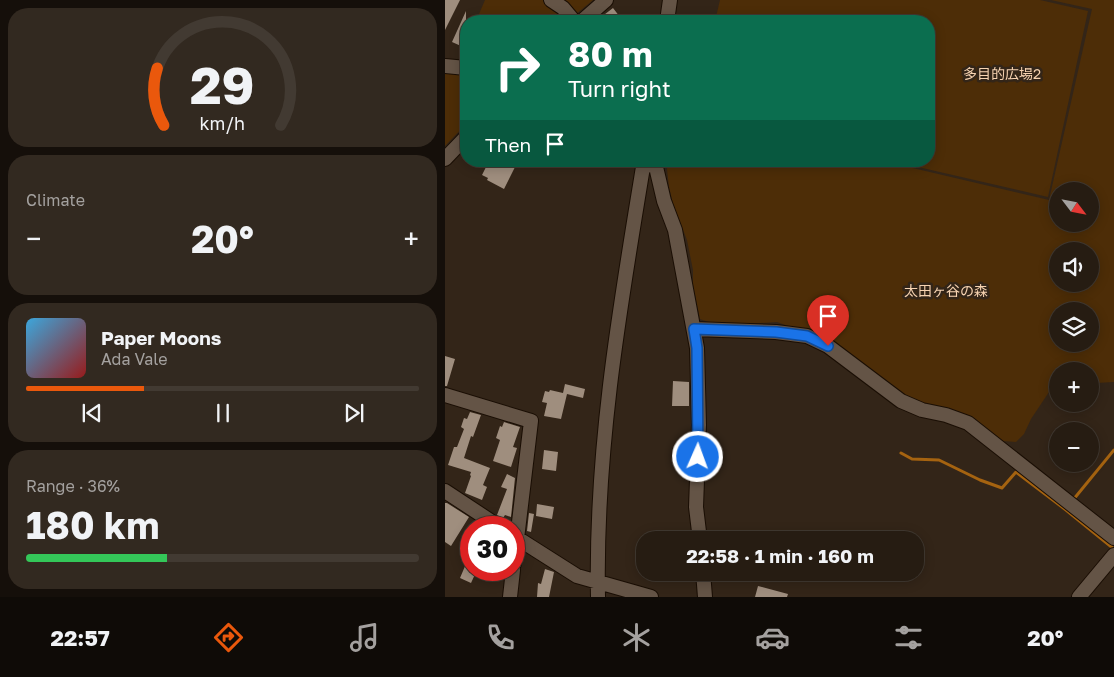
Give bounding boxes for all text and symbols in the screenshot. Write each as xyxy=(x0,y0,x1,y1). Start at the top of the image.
text: 80 m xyxy=(568,33,653,75)
icon: right xyxy=(485,35,550,100)
text: 29 xyxy=(190,53,255,115)
park label: 多目的広場2 xyxy=(963,65,1041,82)
text: Turn right xyxy=(568,75,671,102)
text: km/h xyxy=(200,112,245,134)
icon: arrive xyxy=(541,130,569,158)
text: Then xyxy=(485,133,531,156)
north arrow xyxy=(1049,182,1099,232)
map controls xyxy=(1049,182,1099,472)
text: Climate xyxy=(26,190,85,210)
text: 20° xyxy=(191,216,254,261)
text: − xyxy=(26,222,41,255)
text: + xyxy=(404,222,419,255)
button: sound xyxy=(1049,242,1099,292)
park label: 太田ヶ谷の森 xyxy=(904,282,988,299)
pin xyxy=(807,295,849,346)
icon: arrive xyxy=(814,302,842,330)
button: layers xyxy=(1049,302,1099,352)
text: Paper Moons xyxy=(101,326,221,349)
text: Ada Vale xyxy=(101,349,167,369)
button: + xyxy=(1049,362,1099,412)
icon: previous xyxy=(78,399,106,427)
icon: pause xyxy=(209,399,237,427)
icon: next xyxy=(340,399,368,427)
button: − xyxy=(1049,422,1099,472)
position arrow xyxy=(671,430,723,482)
text: Range · 36% xyxy=(26,476,120,496)
text: 180 km xyxy=(26,502,159,547)
speed limit sign: 30 xyxy=(460,516,525,581)
text: 22:58 · 1 min · 160 m xyxy=(686,544,874,567)
icon: directions xyxy=(211,620,246,655)
icon: music xyxy=(347,620,382,655)
icon: phone xyxy=(483,620,518,655)
icon: climate xyxy=(619,620,654,655)
icon: car xyxy=(755,620,790,655)
icon: filters xyxy=(891,620,926,655)
text: 22:57 xyxy=(51,624,110,651)
text: 20° xyxy=(1027,624,1063,651)

